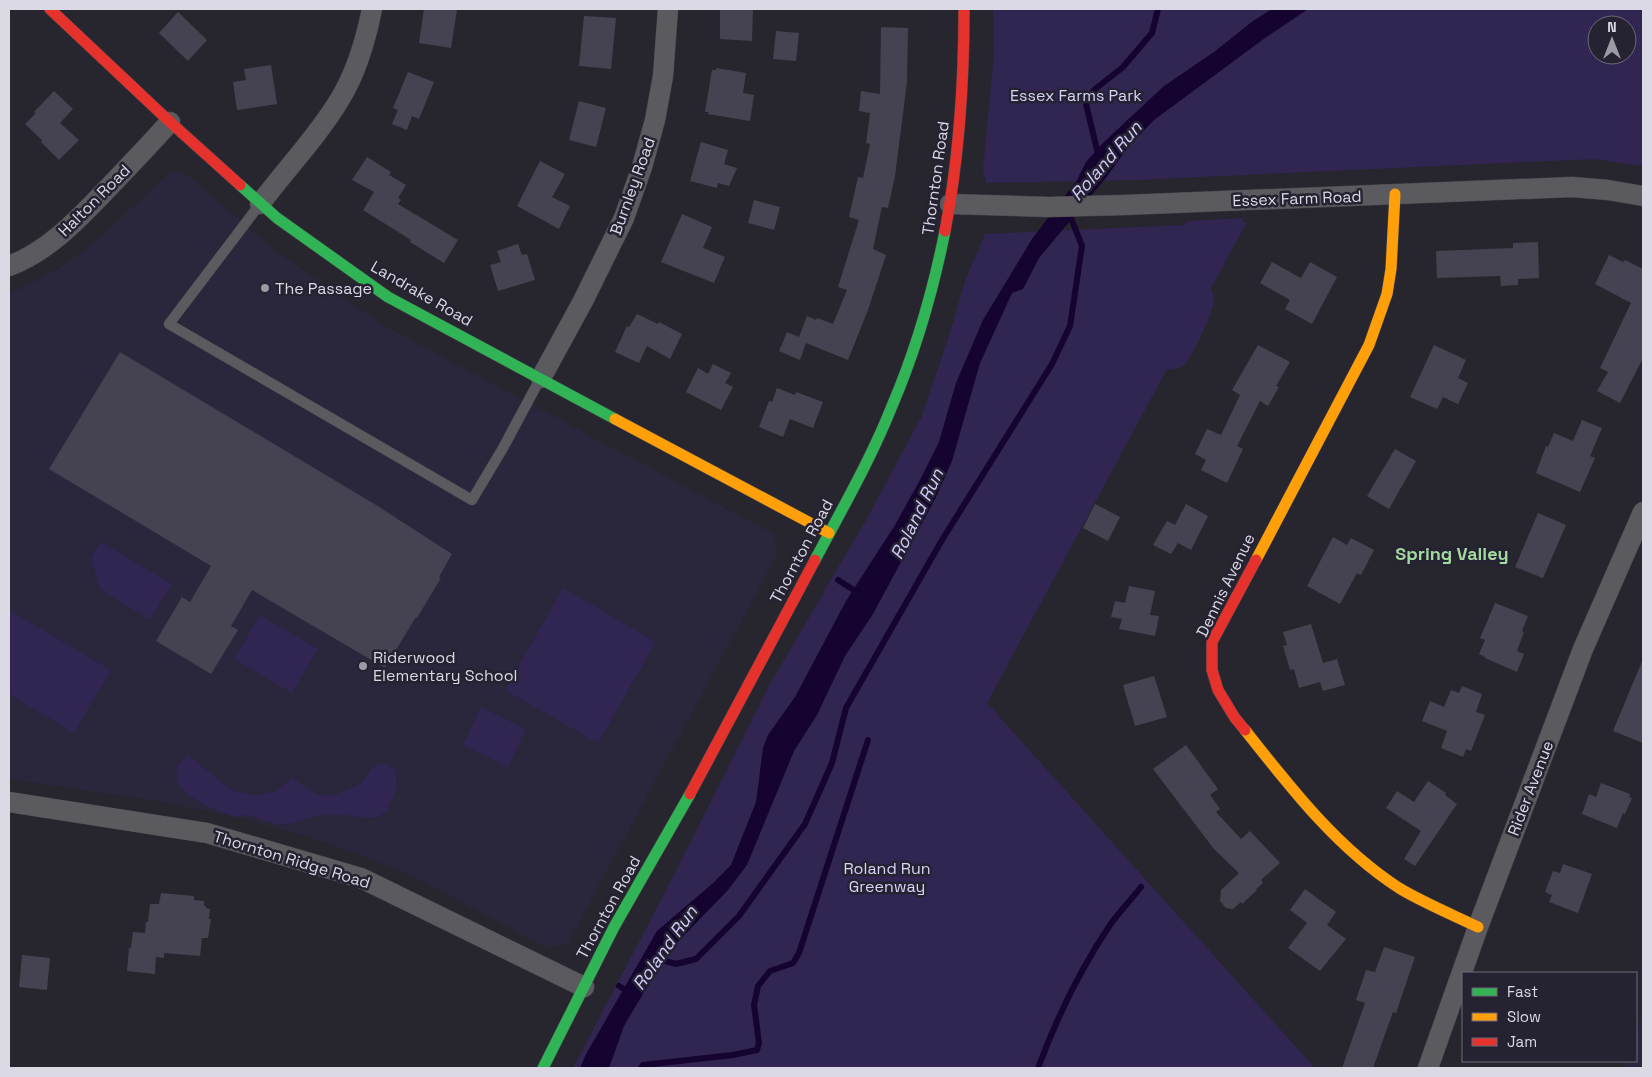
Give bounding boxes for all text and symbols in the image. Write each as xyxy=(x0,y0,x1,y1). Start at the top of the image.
north arrow xyxy=(1587,15,1637,65)
text: N xyxy=(1607,18,1617,36)
park label: Essex Farms Park xyxy=(1010,85,1142,106)
water label: Roland Run xyxy=(1065,115,1147,205)
street label: Thornton Road xyxy=(917,120,954,236)
street label: Burnley Road xyxy=(605,134,660,238)
street label: Halton Road xyxy=(54,160,135,241)
street label: Essex Farm Road xyxy=(1232,186,1362,211)
street label: Landrake Road xyxy=(367,256,476,331)
place label: The Passage xyxy=(275,278,372,299)
marker: The Passage xyxy=(259,282,271,294)
water label: Roland Run xyxy=(885,464,949,563)
street label: Thornton Road xyxy=(765,496,838,607)
street label: Dennis Avenue xyxy=(1191,530,1260,640)
district label: Spring Valley xyxy=(1395,542,1509,565)
place label: Riderwood Elementary School xyxy=(373,647,518,686)
marker: Riderwood Elementary School xyxy=(357,660,369,672)
street label: Rider Avenue xyxy=(1503,738,1558,839)
street label: Thornton Ridge Road xyxy=(211,826,373,893)
street label: Thornton Road xyxy=(571,852,645,963)
park label: Roland Run Greenway xyxy=(843,858,931,897)
water label: Roland Run xyxy=(627,900,703,994)
legend xyxy=(1462,972,1637,1062)
text: Fast xyxy=(1507,982,1538,1001)
text: Slow xyxy=(1507,1007,1541,1026)
text: Jam xyxy=(1507,1032,1537,1051)

